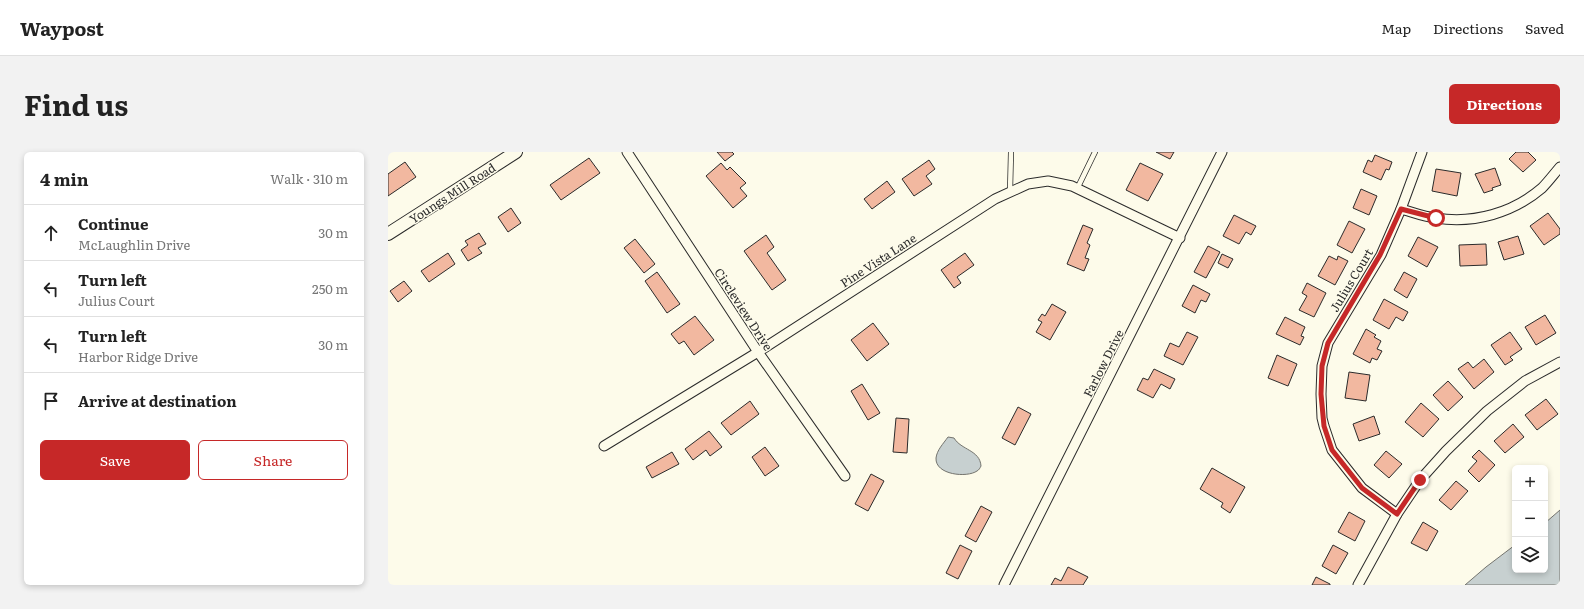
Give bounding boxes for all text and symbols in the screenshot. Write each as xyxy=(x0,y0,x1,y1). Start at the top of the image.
text: Waypost xyxy=(20,14,104,42)
text: Map xyxy=(1381,18,1411,38)
text: Directions xyxy=(1433,18,1503,38)
text: Saved xyxy=(1525,18,1564,38)
text: Find us xyxy=(24,83,128,125)
button: Directions xyxy=(1449,84,1560,124)
street label: Youngs Mill Road xyxy=(405,158,499,228)
text: 4 min xyxy=(40,166,89,191)
text: Walk · 310 m xyxy=(270,169,348,188)
route start xyxy=(1427,209,1445,227)
text: Continue xyxy=(78,212,148,235)
icon: ahead xyxy=(40,222,62,244)
text: 30 m xyxy=(318,223,348,242)
street label: Pine Vista Lane xyxy=(836,229,920,291)
text: McLaughlin Drive xyxy=(78,235,190,254)
street label: Julius Court xyxy=(1325,245,1377,315)
street label: Circleview Drive xyxy=(711,264,777,354)
text: Turn left xyxy=(78,268,147,291)
icon: left xyxy=(40,278,62,300)
text: 250 m xyxy=(312,279,348,298)
text: Julius Court xyxy=(78,291,155,310)
text: Turn left xyxy=(78,324,147,347)
street label: Farlow Drive xyxy=(1078,326,1128,400)
icon: left xyxy=(40,334,62,356)
text: 30 m xyxy=(318,335,348,354)
text: Harbor Ridge Drive xyxy=(78,347,198,366)
text: Arrive at destination xyxy=(78,389,237,412)
icon: arrive xyxy=(40,390,62,412)
button: Save xyxy=(40,440,190,480)
button: Share xyxy=(198,440,348,480)
map controls xyxy=(1512,465,1548,573)
button: + xyxy=(1512,465,1548,501)
route end xyxy=(1411,471,1429,489)
button: − xyxy=(1512,501,1548,537)
button: layers xyxy=(1512,537,1548,573)

